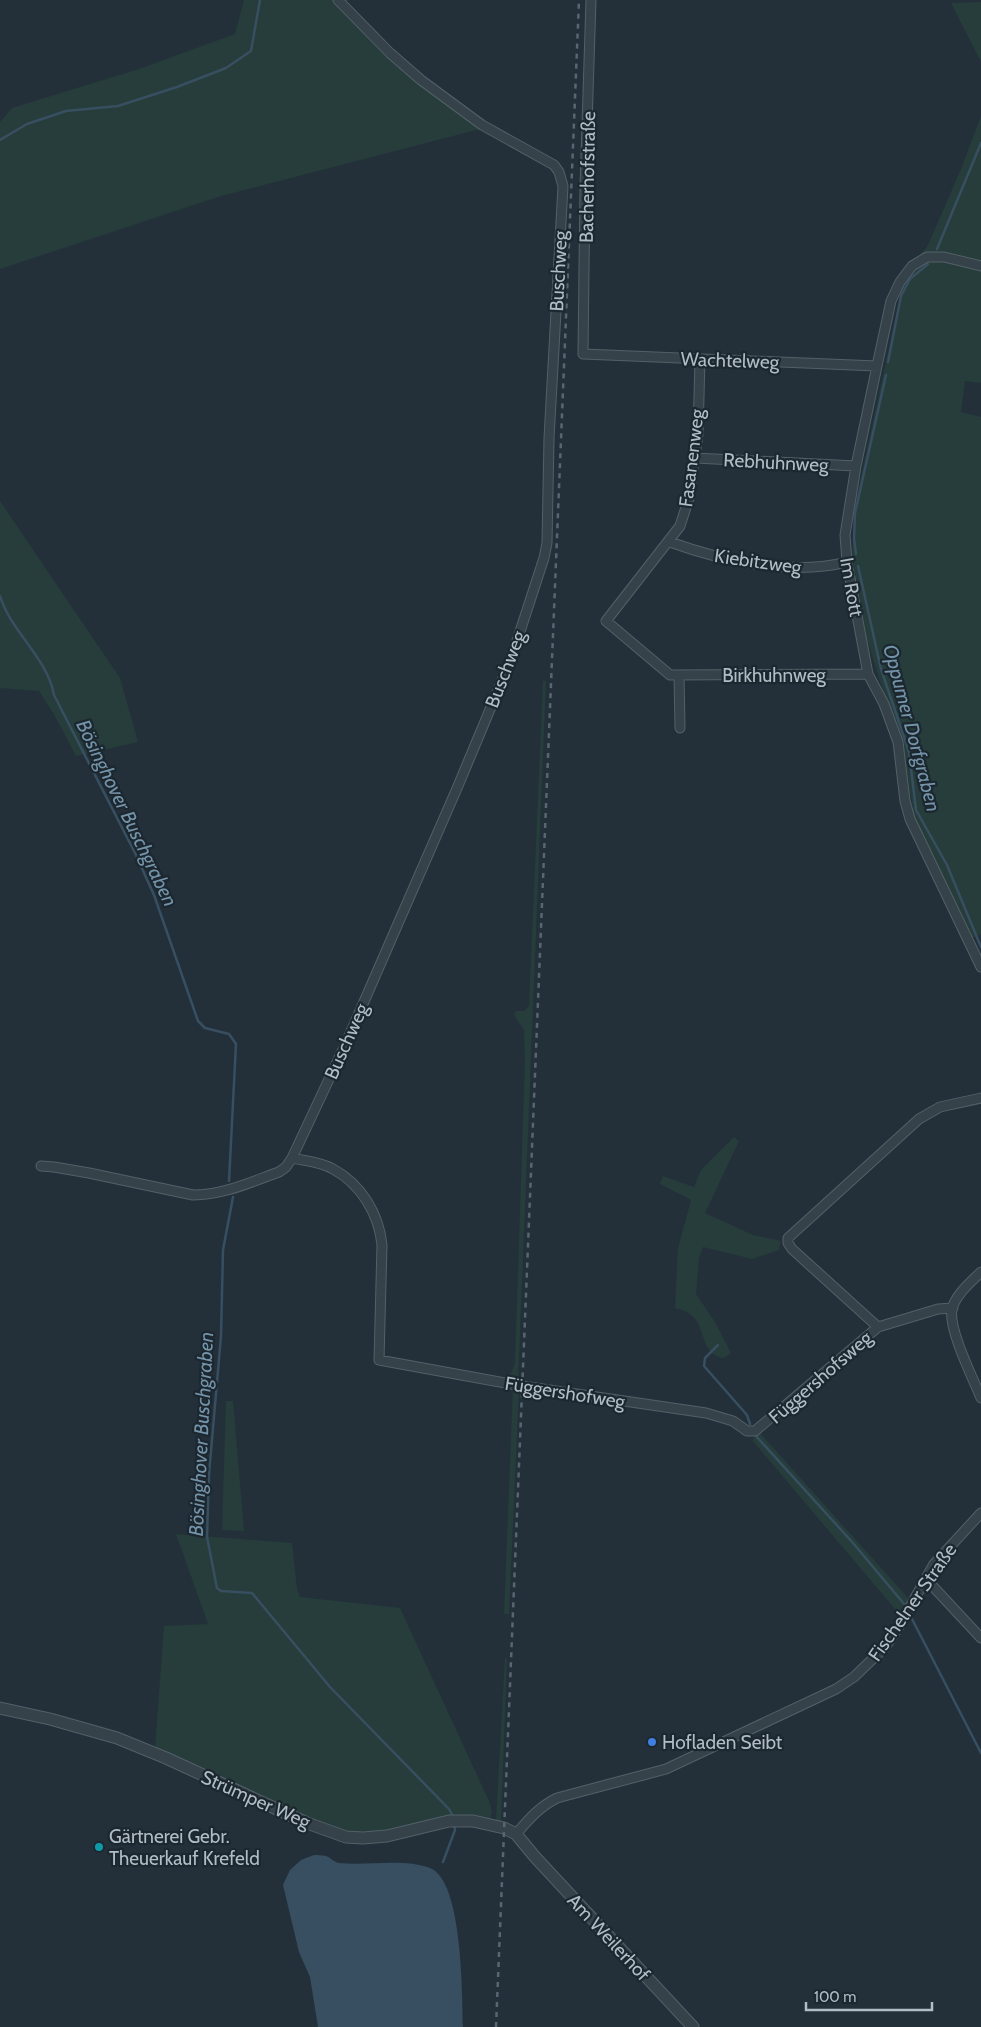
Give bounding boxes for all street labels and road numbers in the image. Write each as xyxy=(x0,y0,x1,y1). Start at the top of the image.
street label: Bacherhofstraße xyxy=(575,111,600,243)
street label: Buschweg xyxy=(545,230,572,312)
street label: Wachtelweg xyxy=(680,347,780,374)
street label: Fasanenweg xyxy=(674,407,709,508)
street label: Rebhuhnweg xyxy=(723,448,830,477)
street label: Kiebitzweg xyxy=(713,544,804,579)
street label: Im Rott xyxy=(835,556,868,619)
street label: Buschweg xyxy=(480,627,531,711)
street label: Birkhuhnweg xyxy=(722,664,826,687)
street label: Buschweg xyxy=(320,999,374,1083)
street label: Függershofsweg xyxy=(764,1326,877,1428)
street label: Függershofweg xyxy=(503,1372,627,1413)
street label: Fischelner Straße xyxy=(863,1539,962,1666)
street label: Strümper Weg xyxy=(198,1765,314,1834)
street label: Am Weilerhof xyxy=(562,1889,655,1986)

